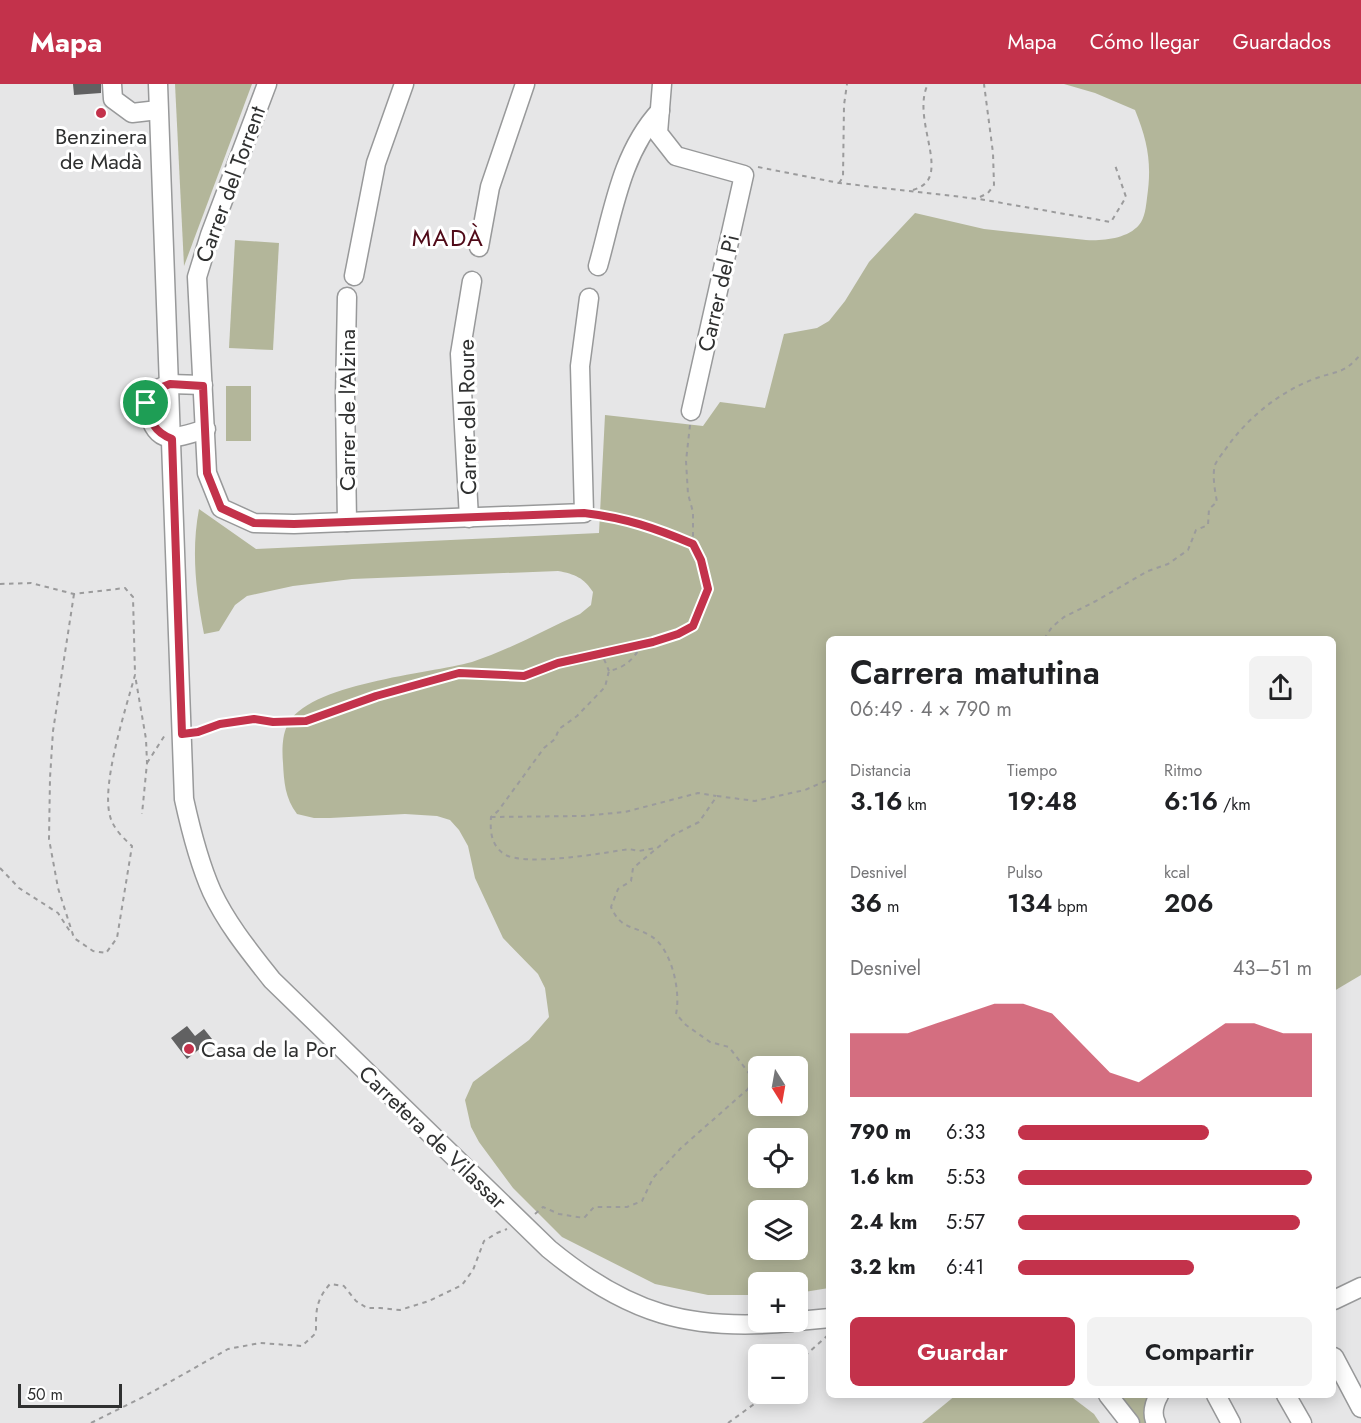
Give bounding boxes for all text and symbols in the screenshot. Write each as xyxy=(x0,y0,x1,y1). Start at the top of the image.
text: Mapa xyxy=(30,22,102,63)
text: Mapa xyxy=(1007,27,1057,57)
text: Cómo llegar xyxy=(1090,27,1199,57)
text: Guardados xyxy=(1232,27,1331,57)
street label: Carrer del Torrent xyxy=(187,101,273,267)
marker: Benzinera de Madà xyxy=(94,106,108,120)
place label: Benzinera de Madà xyxy=(55,120,147,177)
district label: MADÀ xyxy=(412,220,484,255)
street label: Carrer del Pi xyxy=(689,231,747,355)
street label: Carrer de l'Alzina xyxy=(331,329,363,491)
street label: Carrer del Roure xyxy=(450,339,484,495)
pin xyxy=(120,377,171,428)
icon: arrive xyxy=(129,386,162,419)
text: Carrera matutina xyxy=(850,649,1100,696)
button: share xyxy=(1249,656,1312,719)
text: 06:49 · 4 × 790 m xyxy=(850,695,1012,724)
text: Distancia xyxy=(850,759,911,782)
text: Tiempo xyxy=(1007,759,1057,782)
text: Ritmo xyxy=(1164,759,1202,782)
text: 3.16 xyxy=(850,782,903,820)
text: 19:48 xyxy=(1007,782,1077,820)
text: 6:16 xyxy=(1164,782,1218,820)
text: km xyxy=(903,793,927,816)
text: /km xyxy=(1218,793,1251,816)
text: Desnivel xyxy=(850,861,907,884)
text: Pulso xyxy=(1007,861,1043,884)
text: kcal xyxy=(1164,861,1190,884)
text: 36 xyxy=(850,884,882,922)
text: 134 xyxy=(1007,884,1053,922)
text: 206 xyxy=(1164,884,1214,922)
text: m xyxy=(882,895,899,918)
text: bpm xyxy=(1053,895,1088,918)
text: Desnivel xyxy=(850,954,921,983)
text: 43–51 m xyxy=(1233,954,1312,983)
place label: Casa de la Por xyxy=(201,1033,337,1065)
marker: Casa de la Por xyxy=(182,1042,196,1056)
north arrow xyxy=(748,1056,808,1116)
map controls xyxy=(748,1056,808,1404)
street label: Carretera de Vilassar xyxy=(352,1058,515,1217)
text: 790 m xyxy=(850,1118,911,1147)
text: 6:33 xyxy=(946,1118,985,1147)
button: locate xyxy=(748,1128,808,1188)
text: 1.6 km xyxy=(850,1163,914,1192)
text: 5:53 xyxy=(946,1163,985,1192)
button: layers xyxy=(748,1200,808,1260)
text: 2.4 km xyxy=(850,1208,917,1237)
text: 5:57 xyxy=(946,1208,985,1237)
text: 3.2 km xyxy=(850,1253,916,1282)
text: 6:41 xyxy=(946,1253,984,1282)
button: + xyxy=(748,1272,808,1332)
button: Guardar xyxy=(850,1317,1075,1386)
button: Compartir xyxy=(1087,1317,1312,1386)
button: − xyxy=(748,1344,808,1404)
scale bar xyxy=(18,1381,122,1408)
text: 50 m xyxy=(27,1383,63,1406)

